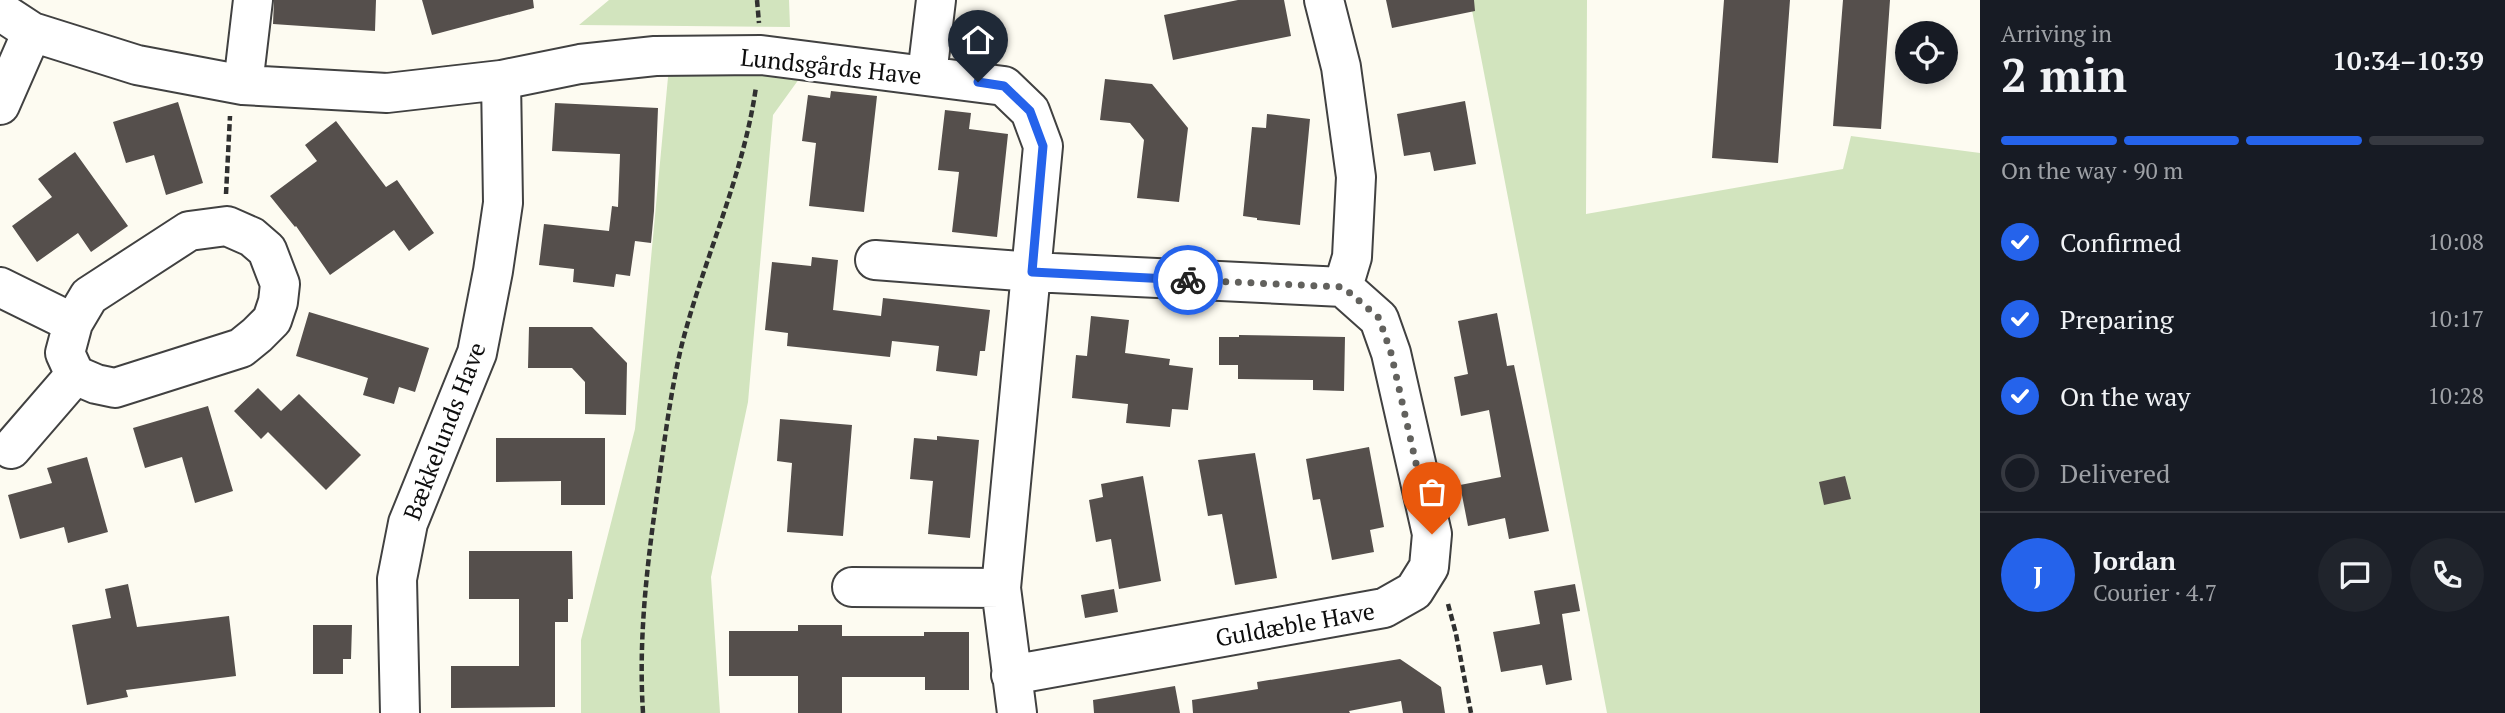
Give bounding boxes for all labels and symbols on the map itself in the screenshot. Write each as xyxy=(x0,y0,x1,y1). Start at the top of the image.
pin xyxy=(948,10,1008,82)
street label: Lundsgårds Have xyxy=(739,41,923,91)
courier xyxy=(1153,245,1223,315)
street label: Bækkelunds Have xyxy=(395,337,493,525)
pin xyxy=(1402,462,1462,534)
street label: Guldæble Have xyxy=(1213,594,1377,654)

